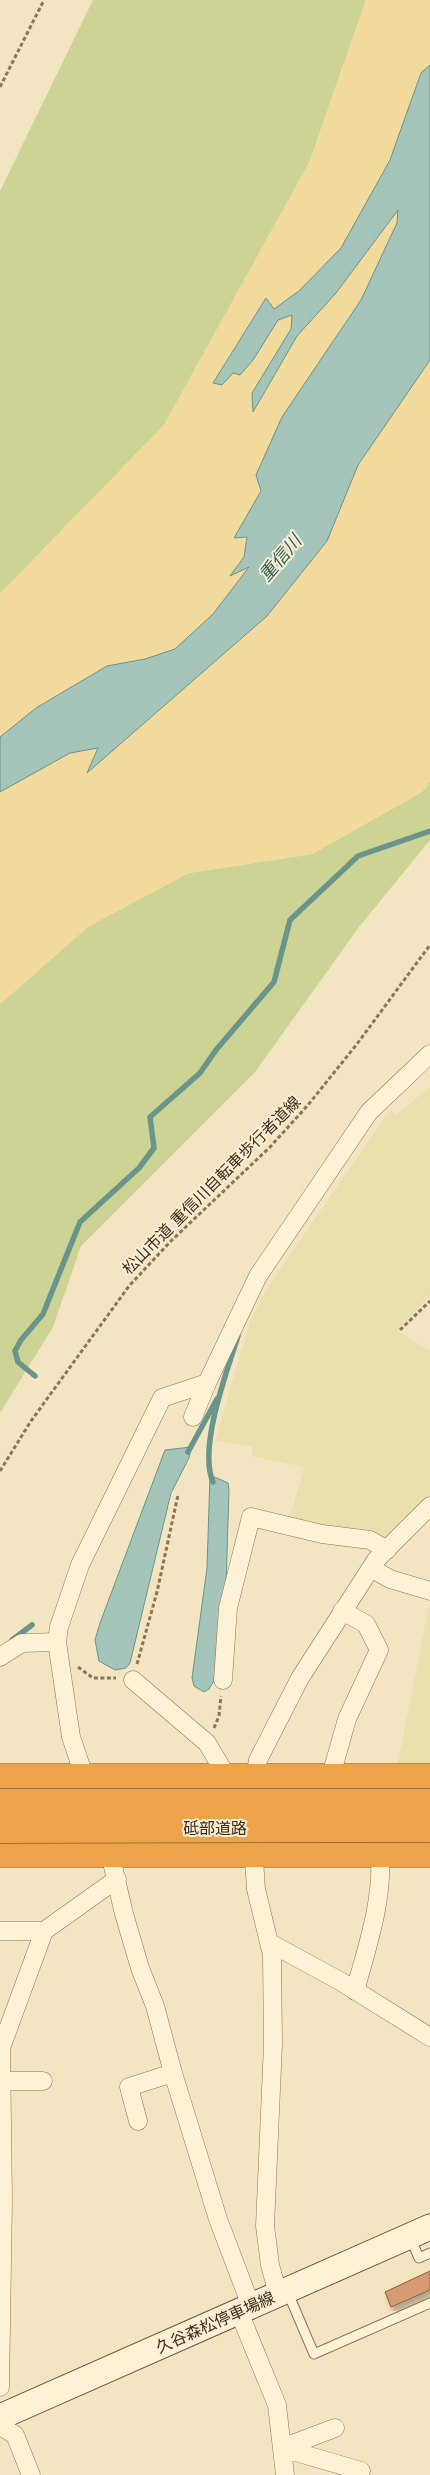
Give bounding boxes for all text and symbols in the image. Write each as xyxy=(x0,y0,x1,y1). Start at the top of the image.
water label: 重信川 xyxy=(254,528,307,586)
street label: 松山市道 重信川自転車歩行者道線 xyxy=(118,1092,304,1278)
street label: 砥部道路 xyxy=(183,1818,247,1838)
street label: 久谷森松停車場線 xyxy=(152,2287,278,2357)

